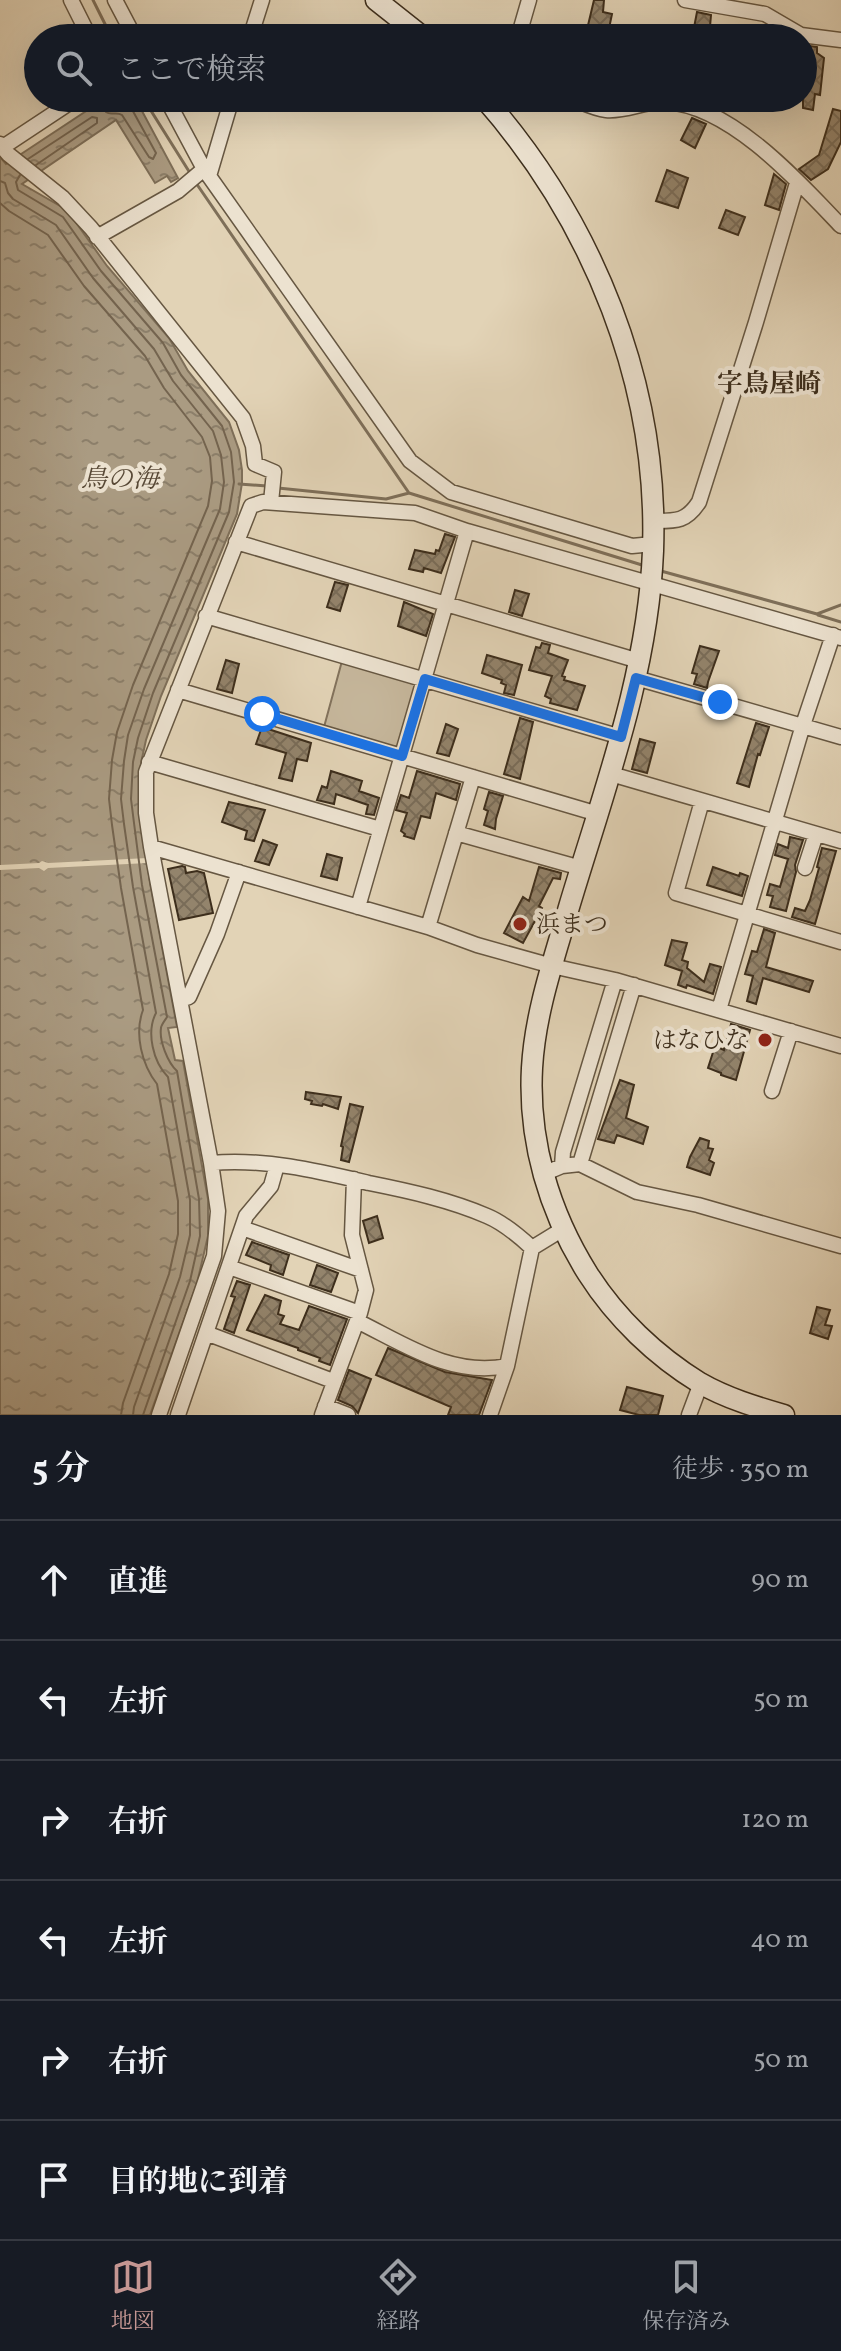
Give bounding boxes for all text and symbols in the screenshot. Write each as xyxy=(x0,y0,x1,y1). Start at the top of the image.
search box xyxy=(24,24,817,112)
icon: search xyxy=(52,46,96,90)
text: ここで検索 xyxy=(116,50,266,92)
district label: 字鳥屋崎 xyxy=(717,367,821,403)
water label: 鳥の海 xyxy=(81,462,163,498)
route end xyxy=(702,684,738,720)
route start xyxy=(244,696,280,732)
place label: 浜まつ xyxy=(536,909,608,943)
marker: 浜まつ xyxy=(511,915,529,933)
place label: はなひな xyxy=(653,1025,749,1059)
marker: はなひな xyxy=(756,1031,774,1049)
text: 5 分 xyxy=(32,1447,89,1494)
text: 徒歩 · 350 m xyxy=(672,1452,809,1488)
icon: ahead xyxy=(32,1558,76,1602)
text: 直進 xyxy=(108,1562,168,1604)
text: 90 m xyxy=(751,1562,809,1598)
icon: left xyxy=(32,1678,76,1722)
text: 左折 xyxy=(108,1682,168,1724)
text: 50 m xyxy=(753,1682,809,1718)
icon: right xyxy=(32,1798,76,1842)
text: 右折 xyxy=(108,1802,168,1844)
text: 120 m xyxy=(741,1802,809,1838)
icon: left xyxy=(32,1918,76,1962)
text: 左折 xyxy=(108,1922,168,1964)
text: 40 m xyxy=(750,1922,809,1958)
icon: right xyxy=(32,2038,76,2082)
text: 右折 xyxy=(108,2042,168,2084)
text: 50 m xyxy=(753,2042,809,2078)
icon: arrive xyxy=(32,2158,76,2202)
text: 目的地に到着 xyxy=(108,2162,288,2204)
tab: 地図 xyxy=(111,2255,155,2338)
tab: 経路 xyxy=(376,2255,420,2338)
tab: 保存済み xyxy=(642,2255,730,2338)

